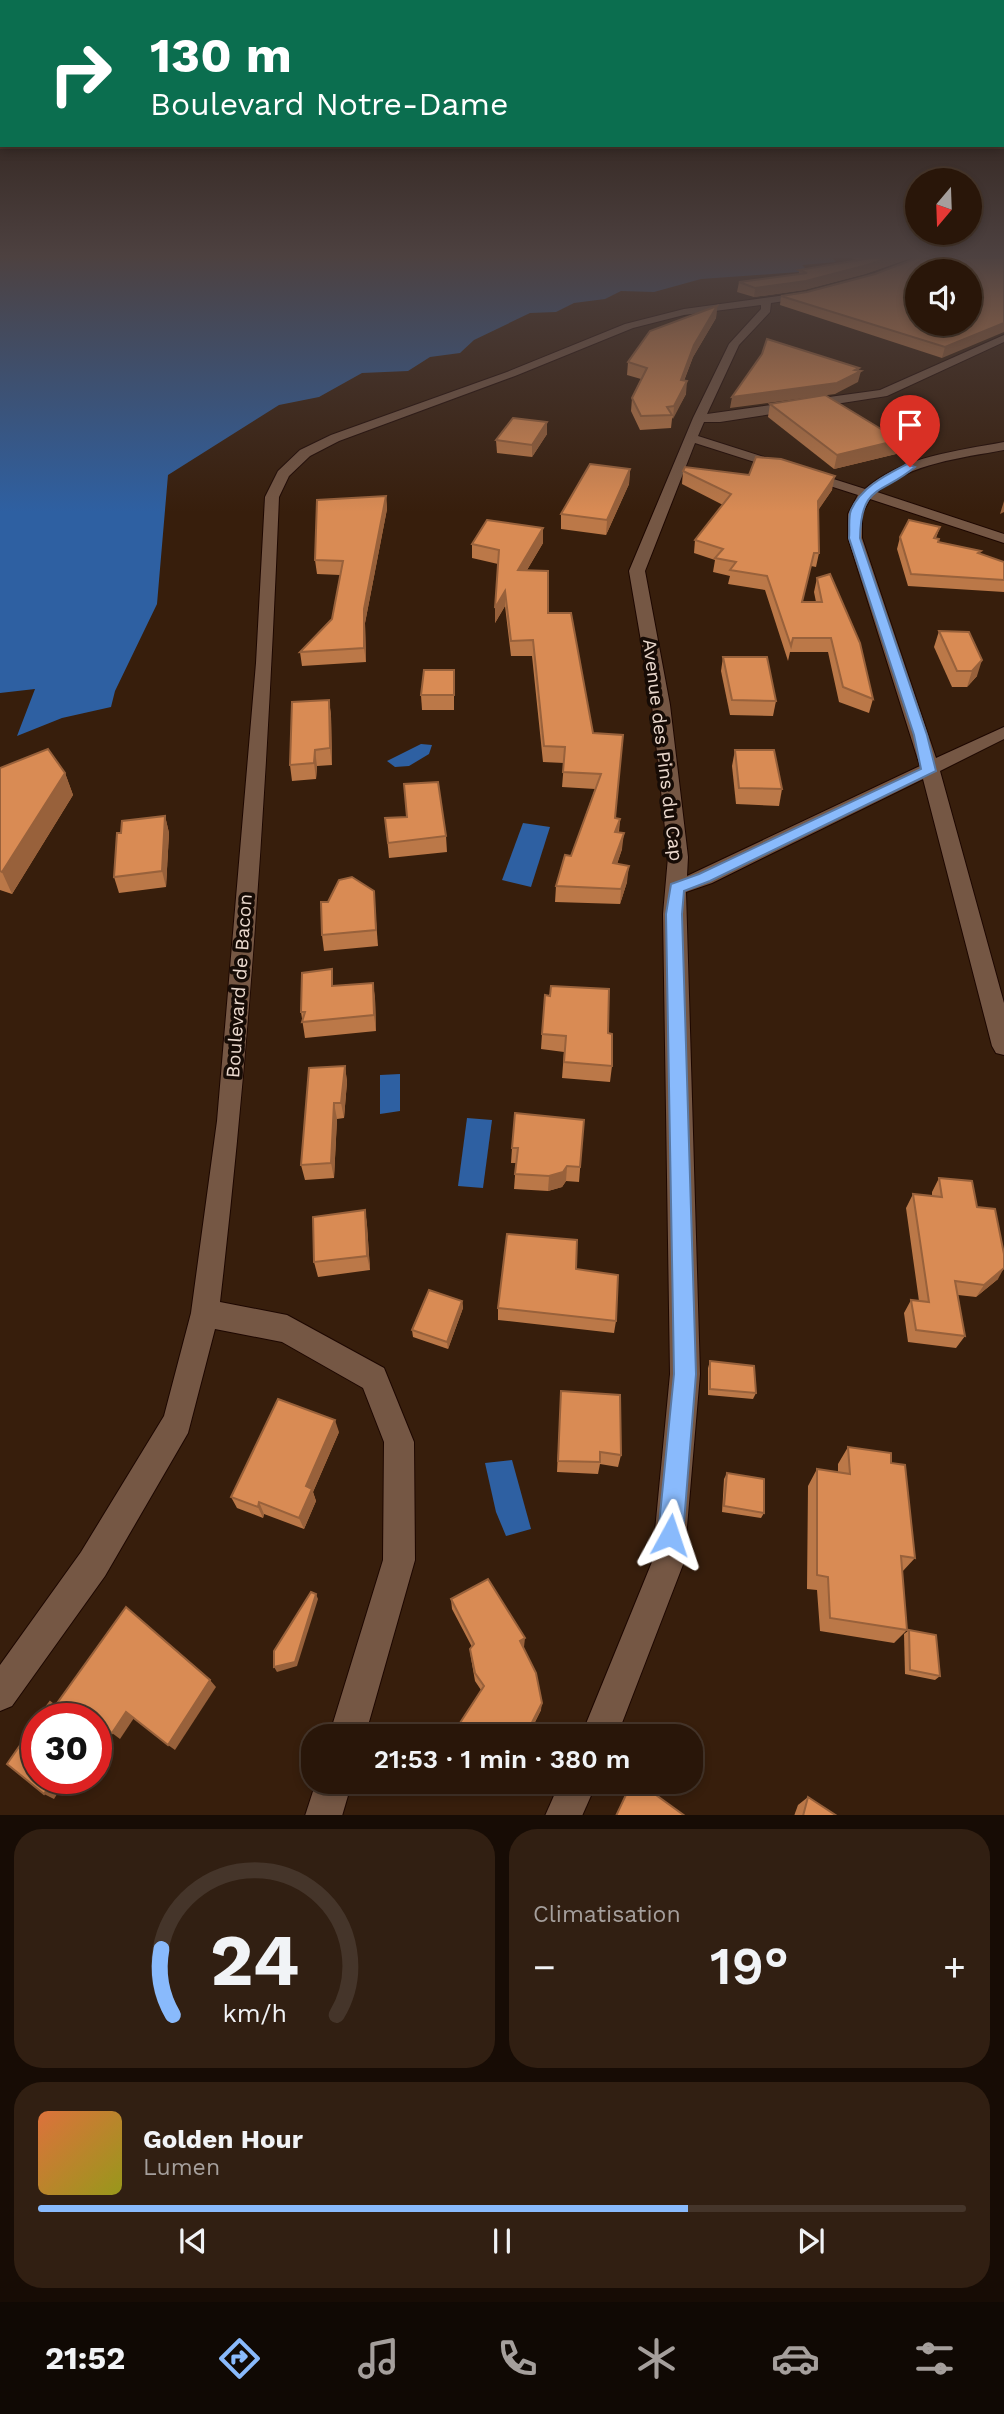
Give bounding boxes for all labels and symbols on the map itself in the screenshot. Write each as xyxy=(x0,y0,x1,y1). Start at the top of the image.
north arrow xyxy=(905,168,982,245)
pin xyxy=(880,395,940,467)
street label: Avenue des Pins du Cap xyxy=(638,638,688,862)
street label: Boulevard de Bacon xyxy=(221,893,257,1079)
position arrow xyxy=(633,1498,707,1572)
speed limit sign: 30 xyxy=(21,1703,112,1794)

